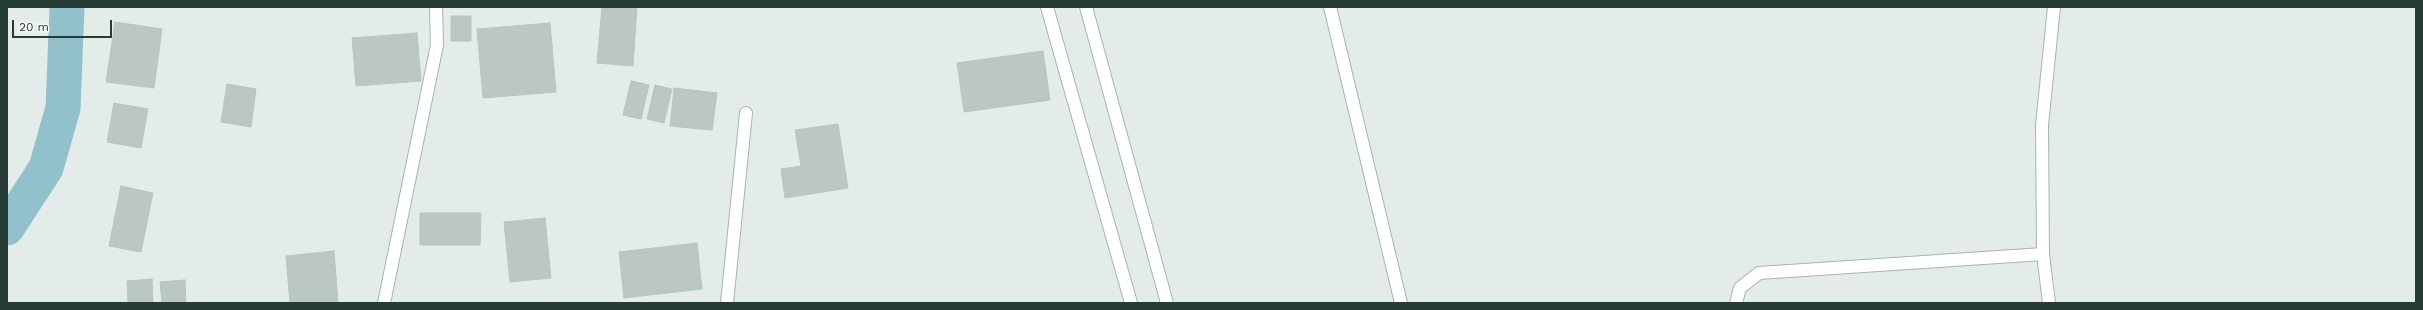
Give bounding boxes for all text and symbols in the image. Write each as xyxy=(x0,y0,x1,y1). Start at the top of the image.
scale bar xyxy=(14,12,114,38)
text: 20 m xyxy=(19,20,49,34)

